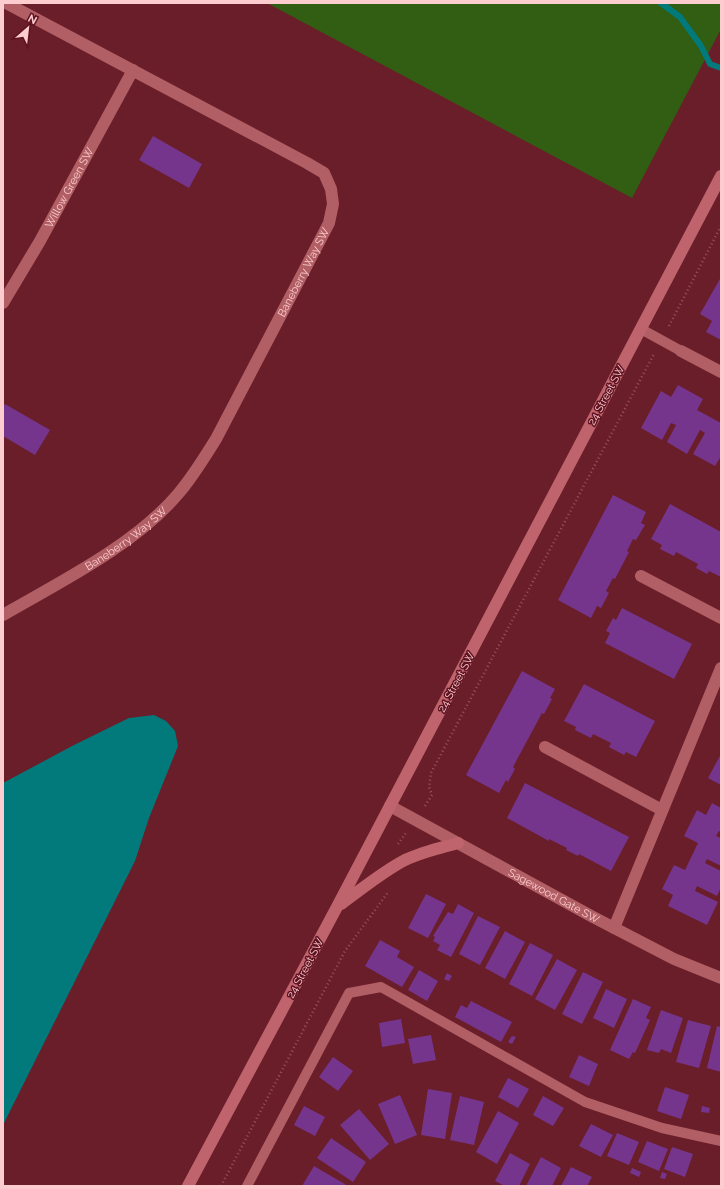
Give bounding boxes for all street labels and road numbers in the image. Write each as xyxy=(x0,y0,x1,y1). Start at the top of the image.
street label: Willow Green SW xyxy=(42,145,97,230)
street label: Baneberry Way SW xyxy=(275,225,333,319)
street label: 24 Street SW xyxy=(585,363,628,427)
street label: Baneberry Way SW xyxy=(83,504,170,573)
street label: 24 Street SW xyxy=(435,650,478,714)
street label: Sagewood Gate SW xyxy=(506,866,602,927)
street label: 24 Street SW xyxy=(284,936,327,1000)

